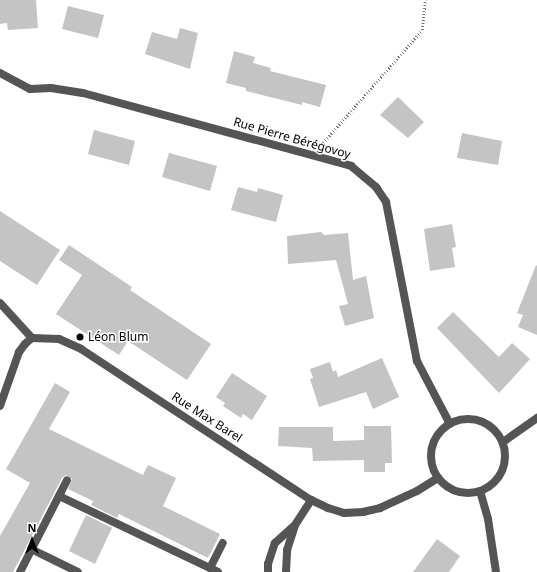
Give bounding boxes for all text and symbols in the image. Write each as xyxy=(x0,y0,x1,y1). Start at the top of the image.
street label: Rue Pierre Bérégovoy xyxy=(232,114,352,162)
place label: Léon Blum xyxy=(88,330,148,344)
marker: Léon Blum xyxy=(75,332,85,342)
street label: Rue Max Barel xyxy=(169,389,245,445)
north arrow xyxy=(12,520,52,560)
text: N xyxy=(28,520,36,535)

